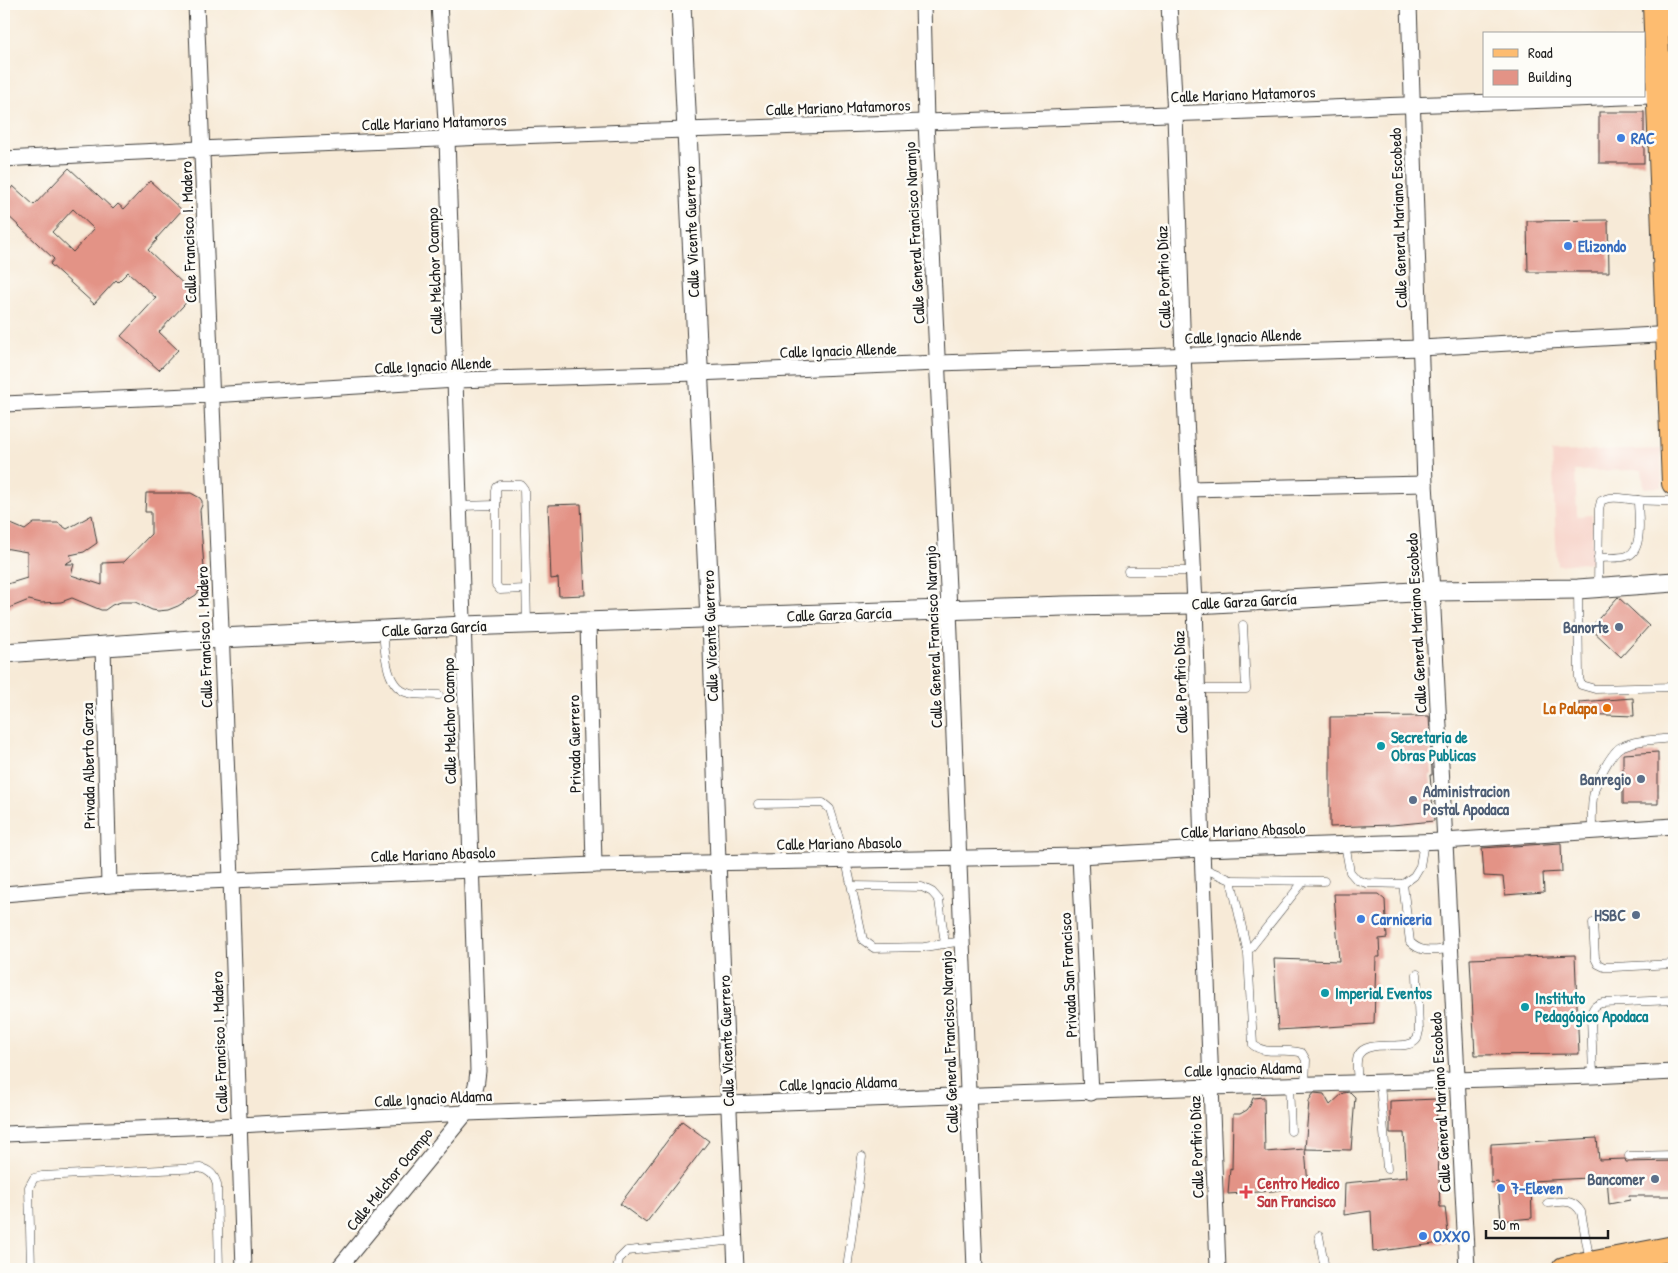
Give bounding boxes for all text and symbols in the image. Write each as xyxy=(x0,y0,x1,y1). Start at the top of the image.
legend xyxy=(1483,32,1646,98)
text: Road xyxy=(1528,42,1553,63)
text: Building xyxy=(1528,66,1572,87)
street label: Calle Mariano Matamoros xyxy=(1170,80,1316,108)
street label: Calle Mariano Matamoros xyxy=(765,93,911,121)
street label: Calle Mariano Matamoros xyxy=(361,108,507,136)
street label: Calle General Mariano Escobedo xyxy=(1384,127,1412,309)
place label: RAC xyxy=(1631,127,1655,149)
marker: RAC xyxy=(1615,132,1627,144)
street label: Calle General Francisco Naranjo xyxy=(898,141,930,325)
street label: Calle Francisco I. Madero xyxy=(175,160,201,303)
street label: Calle Vicente Guerrero xyxy=(678,165,704,298)
street label: Calle Melchor Ocampo xyxy=(421,207,447,335)
street label: Calle Porfirio Díaz xyxy=(1150,225,1176,329)
place label: Elizondo xyxy=(1578,235,1627,257)
marker: Elizondo xyxy=(1562,240,1574,252)
street label: Calle Ignacio Allende xyxy=(1184,323,1303,349)
street label: Calle Ignacio Allende xyxy=(779,337,898,363)
street label: Calle Ignacio Allende xyxy=(374,351,493,379)
street label: Calle General Mariano Escobedo xyxy=(1400,532,1432,714)
street label: Calle General Francisco Naranjo xyxy=(919,545,947,729)
street label: Calle Francisco I. Madero xyxy=(191,565,217,708)
street label: Calle Vicente Guerrero xyxy=(697,569,723,702)
street label: Calle Garza García xyxy=(1191,587,1297,615)
street label: Calle Garza García xyxy=(786,601,892,627)
street label: Calle Garza García xyxy=(381,614,487,642)
place label: Banorte xyxy=(1563,616,1610,638)
marker: Banorte xyxy=(1613,621,1625,633)
street label: Calle Porfirio Díaz xyxy=(1167,630,1193,734)
street label: Calle Melchor Ocampo xyxy=(437,657,461,785)
street label: Privada Guerrero xyxy=(562,694,586,793)
place label: La Palapa xyxy=(1543,697,1598,720)
marker: La Palapa xyxy=(1601,702,1613,714)
street label: Privada Alberto Garza xyxy=(76,703,100,829)
place label: Secretaria de Obras Publicas xyxy=(1391,726,1477,766)
marker: Secretaria de Obras Publicas xyxy=(1375,740,1387,752)
place label: Banregio xyxy=(1580,768,1632,791)
marker: Banregio xyxy=(1635,773,1647,785)
place label: Administracion Postal Apodaca xyxy=(1423,780,1510,821)
marker: Administracion Postal Apodaca xyxy=(1407,794,1419,806)
street label: Calle Mariano Abasolo xyxy=(1180,817,1306,843)
street label: Calle Mariano Abasolo xyxy=(776,831,902,855)
street label: Calle Mariano Abasolo xyxy=(370,841,496,867)
place label: HSBC xyxy=(1594,904,1626,926)
place label: Carniceria xyxy=(1371,908,1432,930)
marker: HSBC xyxy=(1630,909,1642,921)
street label: Privada San Francisco xyxy=(1054,911,1082,1038)
marker: Carniceria xyxy=(1355,913,1367,925)
street label: Calle General Francisco Naranjo xyxy=(935,950,963,1134)
street label: Calle Francisco I. Madero xyxy=(206,970,232,1113)
street label: Calle Vicente Guerrero xyxy=(713,974,739,1107)
place label: Imperial Eventos xyxy=(1335,982,1433,1005)
marker: Imperial Eventos xyxy=(1319,987,1331,999)
place label: Instituto Pedagógico Apodaca xyxy=(1535,987,1649,1028)
marker: Instituto Pedagógico Apodaca xyxy=(1519,1001,1531,1013)
street label: Calle General Mariano Escobedo xyxy=(1424,1011,1456,1193)
street label: Calle Ignacio Aldama xyxy=(1184,1056,1302,1082)
street label: Calle Ignacio Aldama xyxy=(779,1070,897,1096)
street label: Calle Ignacio Aldama xyxy=(373,1084,493,1112)
street label: Calle Porfirio Díaz xyxy=(1183,1095,1209,1199)
street label: Calle Melchor Ocampo xyxy=(341,1122,438,1235)
place label: Bancomer xyxy=(1587,1168,1646,1190)
place label: Centro Medico San Francisco xyxy=(1257,1172,1340,1212)
marker: Bancomer xyxy=(1649,1173,1661,1185)
place label: 7-Eleven xyxy=(1510,1177,1563,1199)
marker: 7-Eleven xyxy=(1495,1182,1507,1194)
marker: Centro Medico San Francisco xyxy=(1239,1185,1253,1199)
scale bar xyxy=(1486,1208,1608,1240)
text: 50 m xyxy=(1493,1214,1520,1235)
place label: OXXO xyxy=(1433,1225,1470,1247)
marker: OXXO xyxy=(1417,1230,1429,1242)

